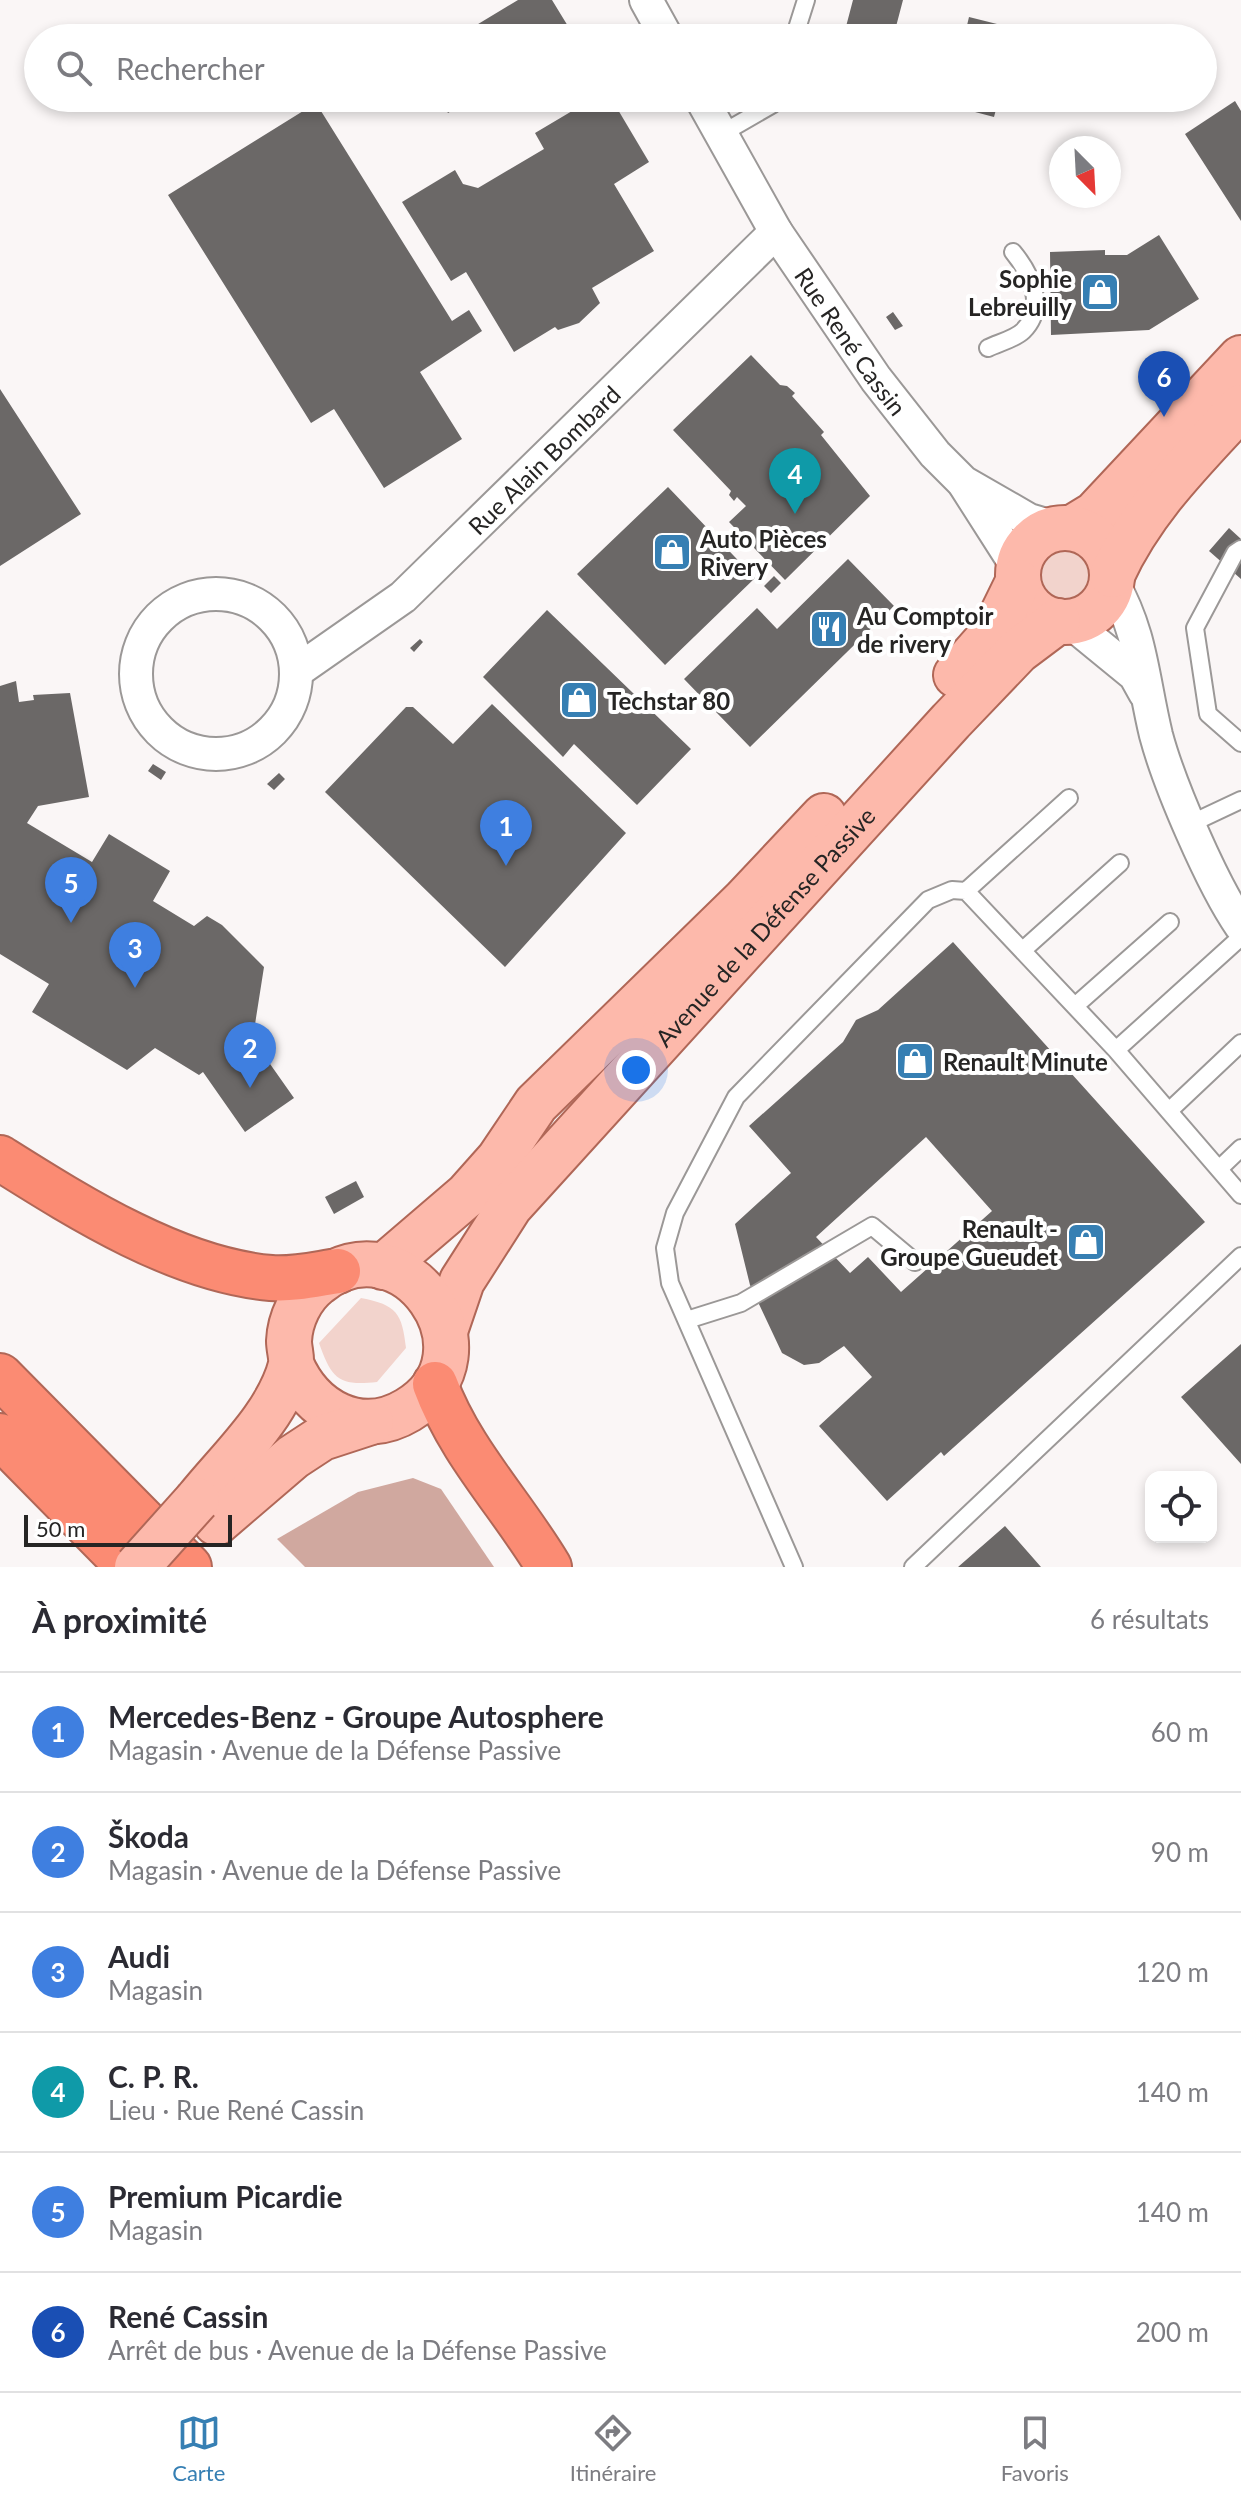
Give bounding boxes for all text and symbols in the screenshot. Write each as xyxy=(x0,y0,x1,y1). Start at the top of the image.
search box xyxy=(24,24,1217,112)
icon: search xyxy=(52,46,96,90)
text: Rechercher xyxy=(116,50,265,86)
north arrow xyxy=(1049,136,1121,208)
street label: Rue René Cassin xyxy=(790,261,913,421)
place label: Sophie Lebreuilly xyxy=(968,264,1072,321)
shop icon: Sophie Lebreuilly xyxy=(1079,271,1121,313)
pin: 6 xyxy=(1138,351,1190,417)
street label: Rue Alain Bombard xyxy=(462,379,626,540)
pin: 4 xyxy=(769,448,821,514)
place label: Auto Pièces Rivery xyxy=(699,524,827,581)
shop icon: Auto Pièces Rivery xyxy=(651,531,693,573)
place label: Au Comptoir de rivery xyxy=(856,601,993,658)
restaurant icon: Au Comptoir de rivery xyxy=(808,608,850,650)
shop icon: Techstar 80 xyxy=(558,679,600,721)
place label: Techstar 80 xyxy=(607,686,730,715)
pin: 1 xyxy=(480,800,532,866)
street label: Avenue de la Défense Passive xyxy=(648,801,880,1052)
pin: 5 xyxy=(45,857,97,923)
pin: 3 xyxy=(109,922,161,988)
pin: 2 xyxy=(224,1022,276,1088)
shop icon: Renault Minute xyxy=(894,1040,936,1082)
place label: Renault Minute xyxy=(943,1047,1108,1076)
your location xyxy=(616,1050,656,1090)
place label: Renault - Groupe Gueudet xyxy=(880,1214,1058,1271)
shop icon: Renault - Groupe Gueudet xyxy=(1065,1221,1107,1263)
map controls xyxy=(1145,1471,1217,1543)
button: locate xyxy=(1145,1471,1217,1543)
scale bar xyxy=(24,1511,232,1547)
text: 50 m xyxy=(36,1515,85,1542)
text: À proximité xyxy=(32,1599,207,1640)
text: 6 résultats xyxy=(1090,1603,1209,1635)
text: Mercedes-Benz - Groupe Autosphere xyxy=(108,1698,604,1734)
text: 1 xyxy=(50,1716,66,1748)
text: 60 m xyxy=(1151,1716,1209,1748)
text: Magasin · Avenue de la Défense Passive xyxy=(108,1734,561,1766)
text: Škoda xyxy=(108,1818,189,1854)
text: 2 xyxy=(50,1836,66,1868)
text: 90 m xyxy=(1151,1836,1209,1868)
text: Magasin · Avenue de la Défense Passive xyxy=(108,1854,561,1886)
text: Audi xyxy=(108,1938,170,1974)
text: 3 xyxy=(50,1956,66,1988)
text: 120 m xyxy=(1136,1956,1209,1988)
text: Magasin xyxy=(108,1974,203,2006)
text: C. P. R. xyxy=(108,2058,199,2094)
text: 4 xyxy=(50,2076,66,2108)
text: 140 m xyxy=(1136,2076,1209,2108)
text: Lieu · Rue René Cassin xyxy=(108,2094,364,2126)
text: Premium Picardie xyxy=(108,2178,342,2214)
text: 5 xyxy=(50,2196,66,2228)
text: 140 m xyxy=(1136,2196,1209,2228)
text: Magasin xyxy=(108,2214,203,2246)
text: René Cassin xyxy=(108,2298,269,2334)
text: 6 xyxy=(50,2316,66,2348)
text: 200 m xyxy=(1136,2316,1209,2348)
text: Arrêt de bus · Avenue de la Défense Passive xyxy=(108,2334,607,2366)
tab: Carte xyxy=(172,2411,225,2486)
tab: Itinéraire xyxy=(570,2411,656,2486)
tab: Favoris xyxy=(1001,2411,1069,2486)

